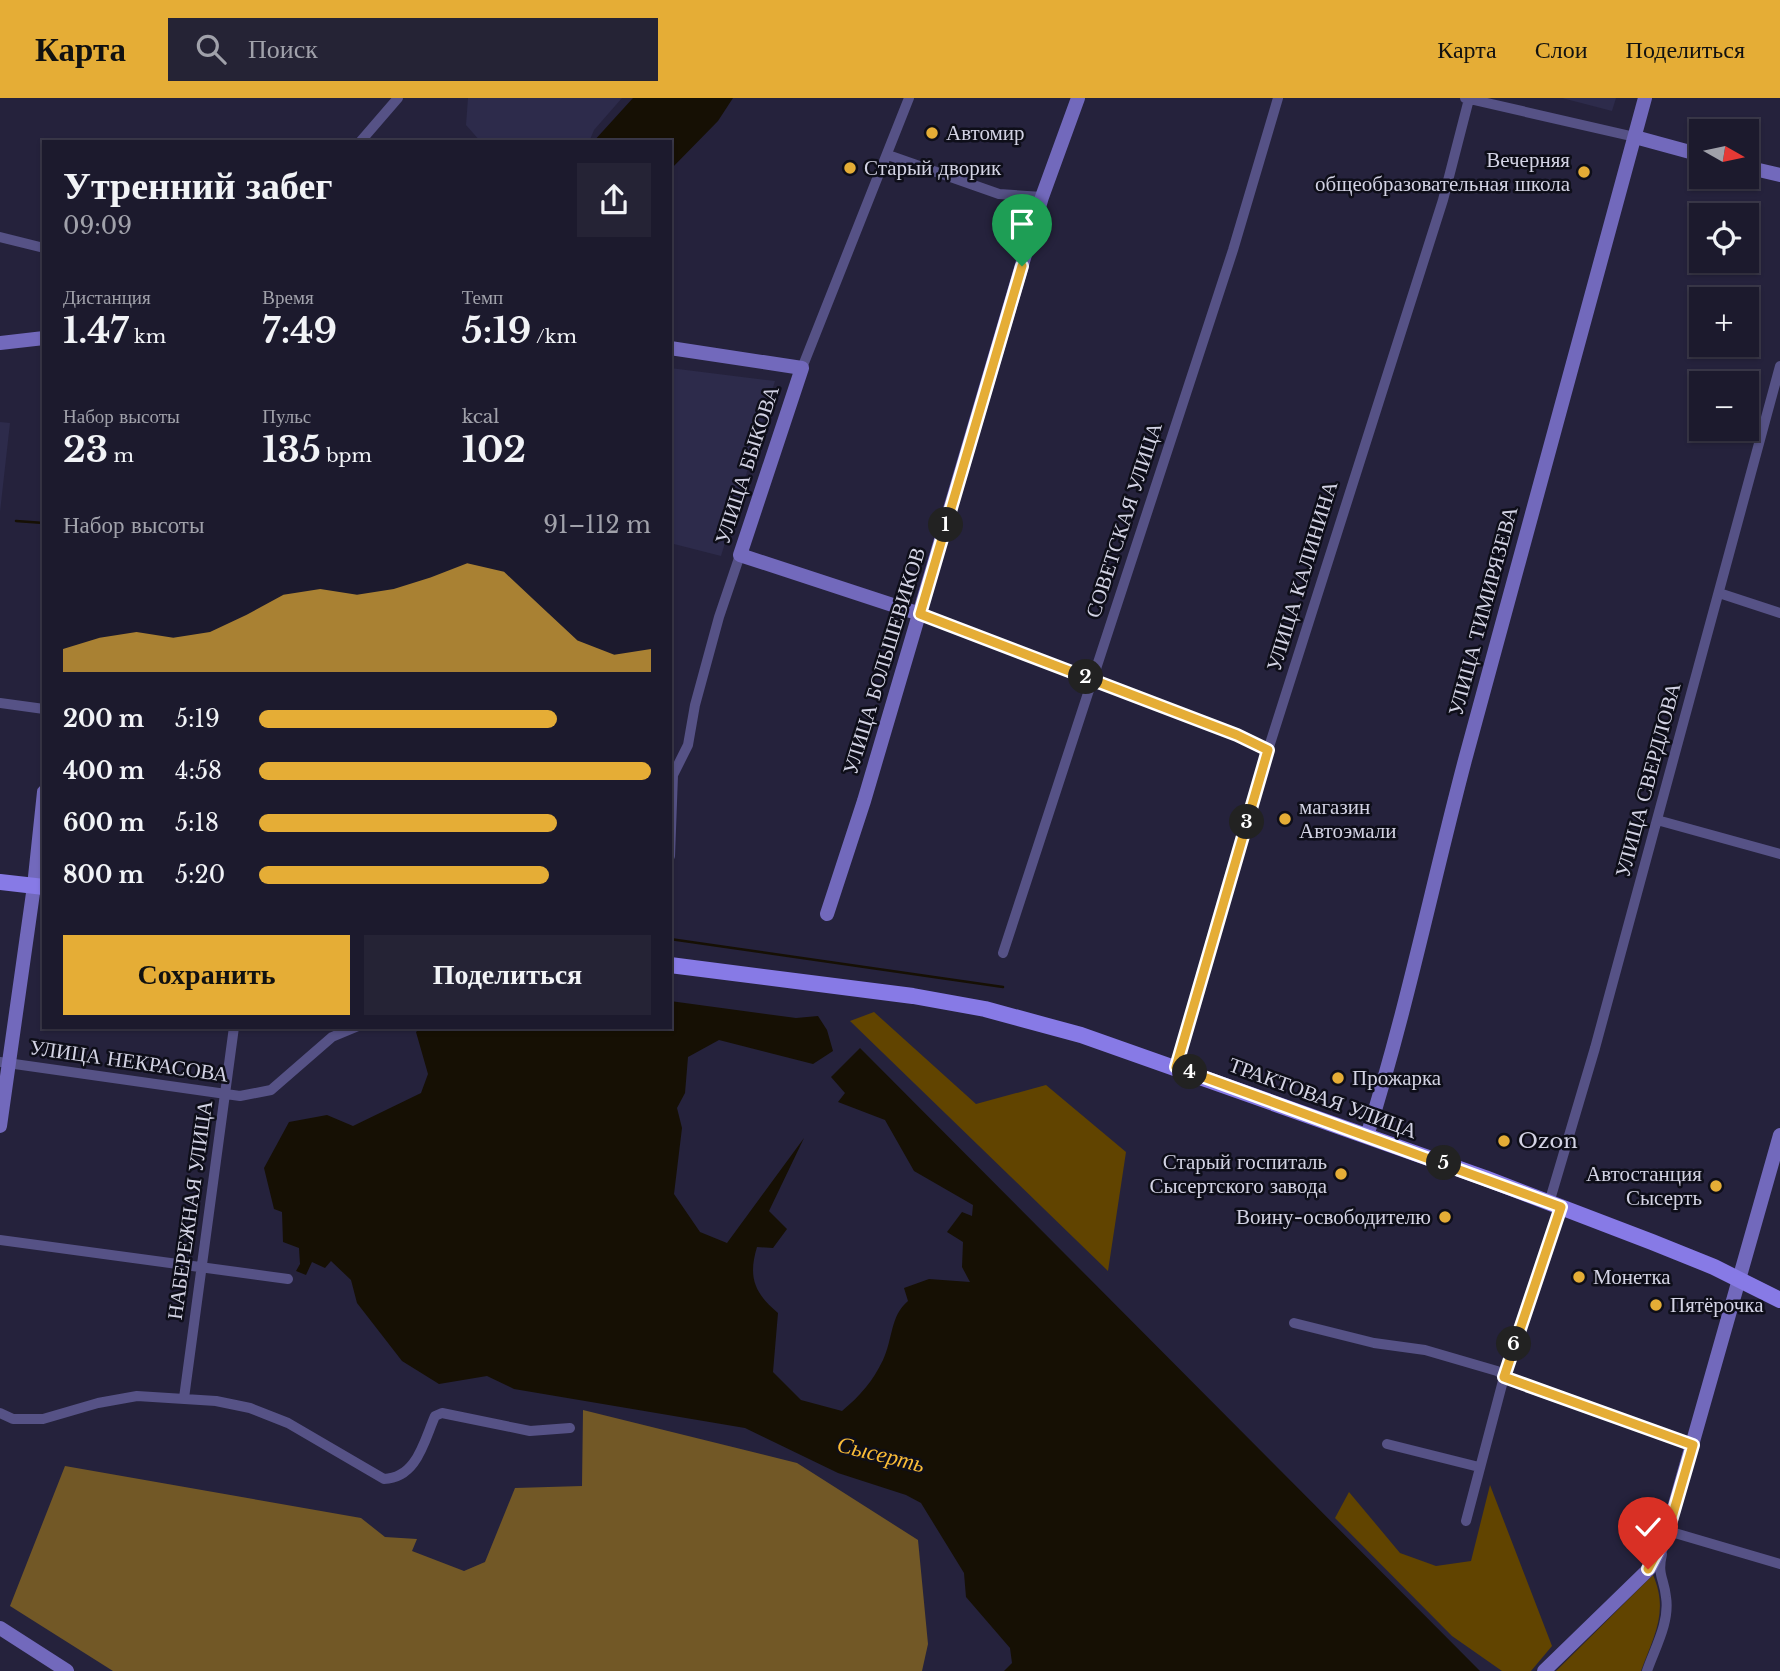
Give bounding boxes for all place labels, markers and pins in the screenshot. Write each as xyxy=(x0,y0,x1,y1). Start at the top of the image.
place label: Автомир xyxy=(946,120,1025,146)
marker: Автомир xyxy=(924,125,940,141)
place label: Вечерняя общеобразовательная школа xyxy=(1315,147,1571,197)
place label: Старый дворик xyxy=(864,155,1002,181)
marker: Старый дворик xyxy=(842,160,858,176)
marker: Вечерняя общеобразовательная школа xyxy=(1576,164,1592,180)
pin xyxy=(992,194,1052,266)
pin: 1 xyxy=(928,508,964,542)
pin: 2 xyxy=(1068,660,1104,694)
place label: магазин Автоэмали xyxy=(1299,794,1396,844)
pin: 3 xyxy=(1230,804,1264,840)
marker: магазин Автоэмали xyxy=(1277,811,1293,827)
pin: 4 xyxy=(1172,1054,1208,1090)
place label: Прожарка xyxy=(1352,1065,1442,1091)
marker: Прожарка xyxy=(1330,1070,1346,1086)
place label: Ozon xyxy=(1518,1128,1578,1154)
marker: Ozon xyxy=(1496,1133,1512,1149)
pin: 5 xyxy=(1426,1146,1462,1180)
place label: Старый госпиталь Сысертского завода xyxy=(1149,1149,1328,1199)
place label: Автостанция Сысерть xyxy=(1586,1161,1702,1211)
marker: Старый госпиталь Сысертского завода xyxy=(1333,1166,1349,1182)
marker: Автостанция Сысерть xyxy=(1708,1178,1724,1194)
place label: Воину-освободителю xyxy=(1236,1204,1431,1230)
marker: Воину-освободителю xyxy=(1437,1209,1453,1225)
place label: Монетка xyxy=(1593,1264,1671,1290)
marker: Монетка xyxy=(1571,1269,1587,1285)
place label: Пятёрочка xyxy=(1670,1292,1764,1318)
marker: Пятёрочка xyxy=(1648,1297,1664,1313)
pin: 6 xyxy=(1496,1326,1532,1362)
pin xyxy=(1618,1497,1678,1569)

